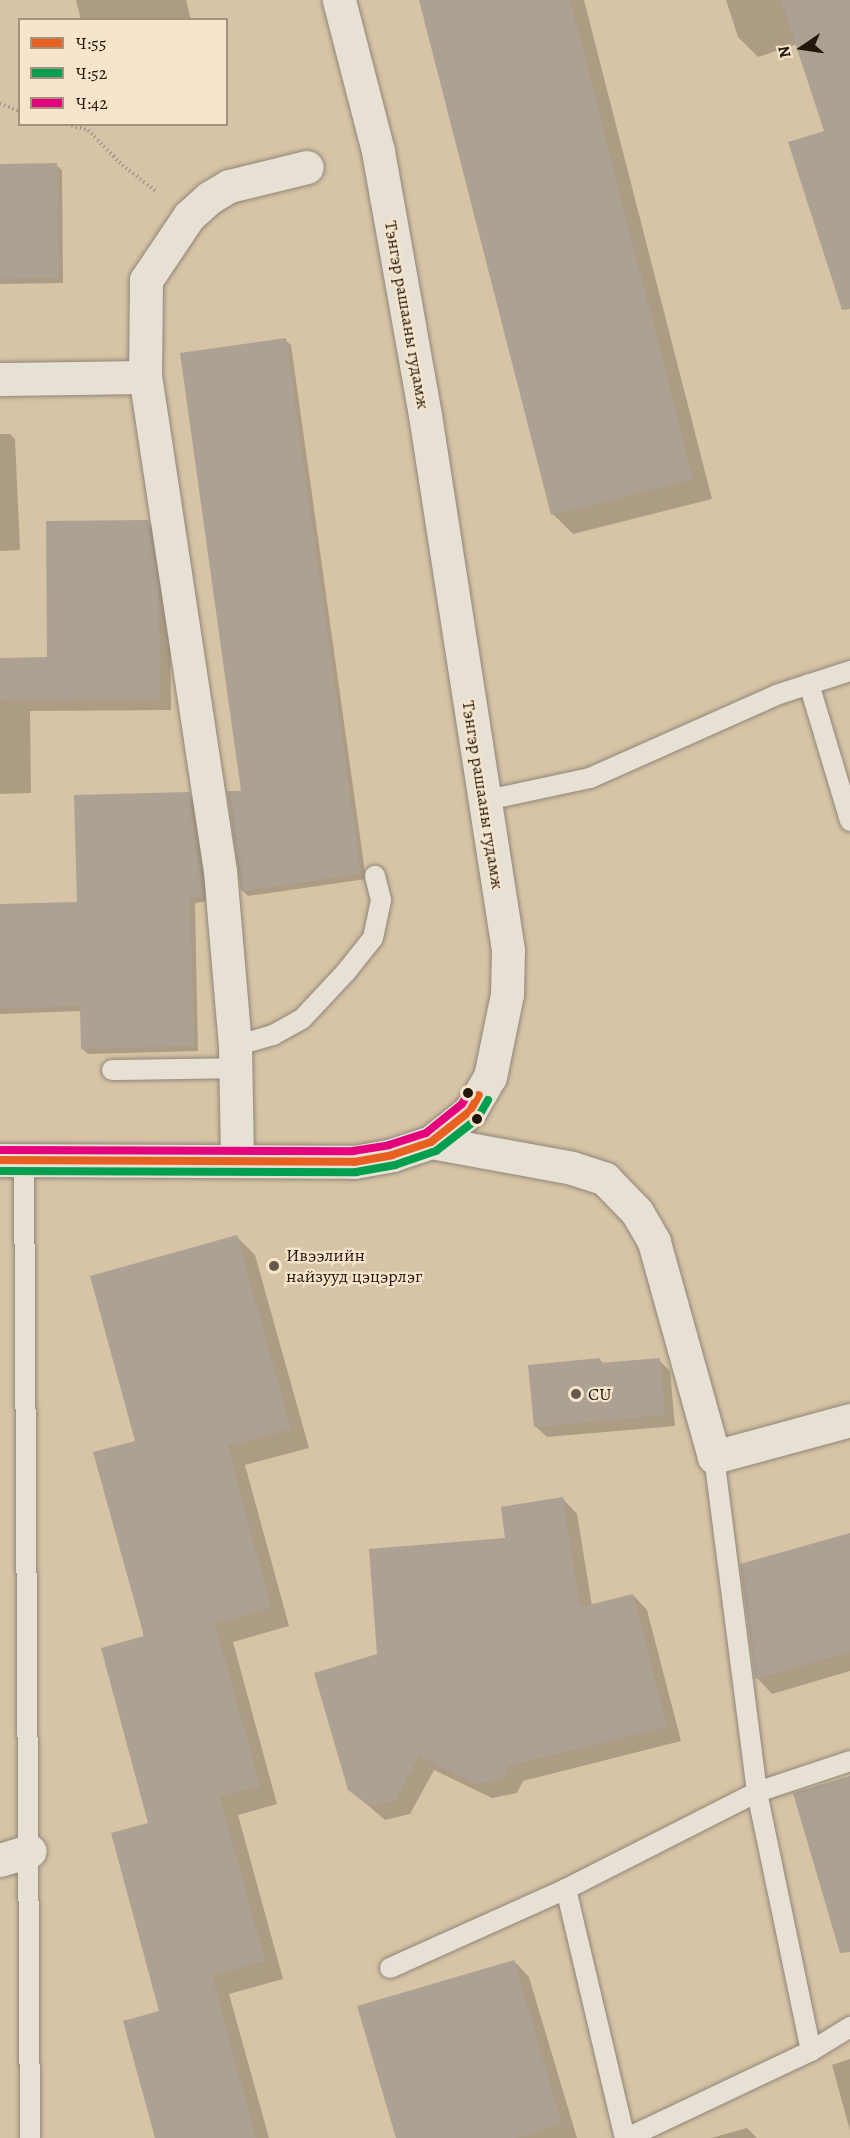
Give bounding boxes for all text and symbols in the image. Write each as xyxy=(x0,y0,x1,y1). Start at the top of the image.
legend xyxy=(18,18,228,126)
north arrow xyxy=(772,18,832,78)
text: Ч:55 xyxy=(76,31,107,55)
text: N xyxy=(772,44,796,60)
text: Ч:52 xyxy=(76,61,107,85)
text: Ч:42 xyxy=(76,91,108,115)
street label: Тэнгэр рашааны гудамж xyxy=(380,219,434,411)
street label: Тэнгэр рашааны гудамж xyxy=(457,699,509,891)
unlabelled marker xyxy=(462,1087,474,1099)
unlabelled marker xyxy=(471,1113,483,1125)
place label: Ивээлийн найзууд цэцэрлэг xyxy=(286,1245,422,1288)
marker: Ивээлийн найзууд цэцэрлэг xyxy=(267,1259,281,1273)
place label: CU xyxy=(588,1383,612,1405)
marker: CU xyxy=(569,1387,583,1401)

